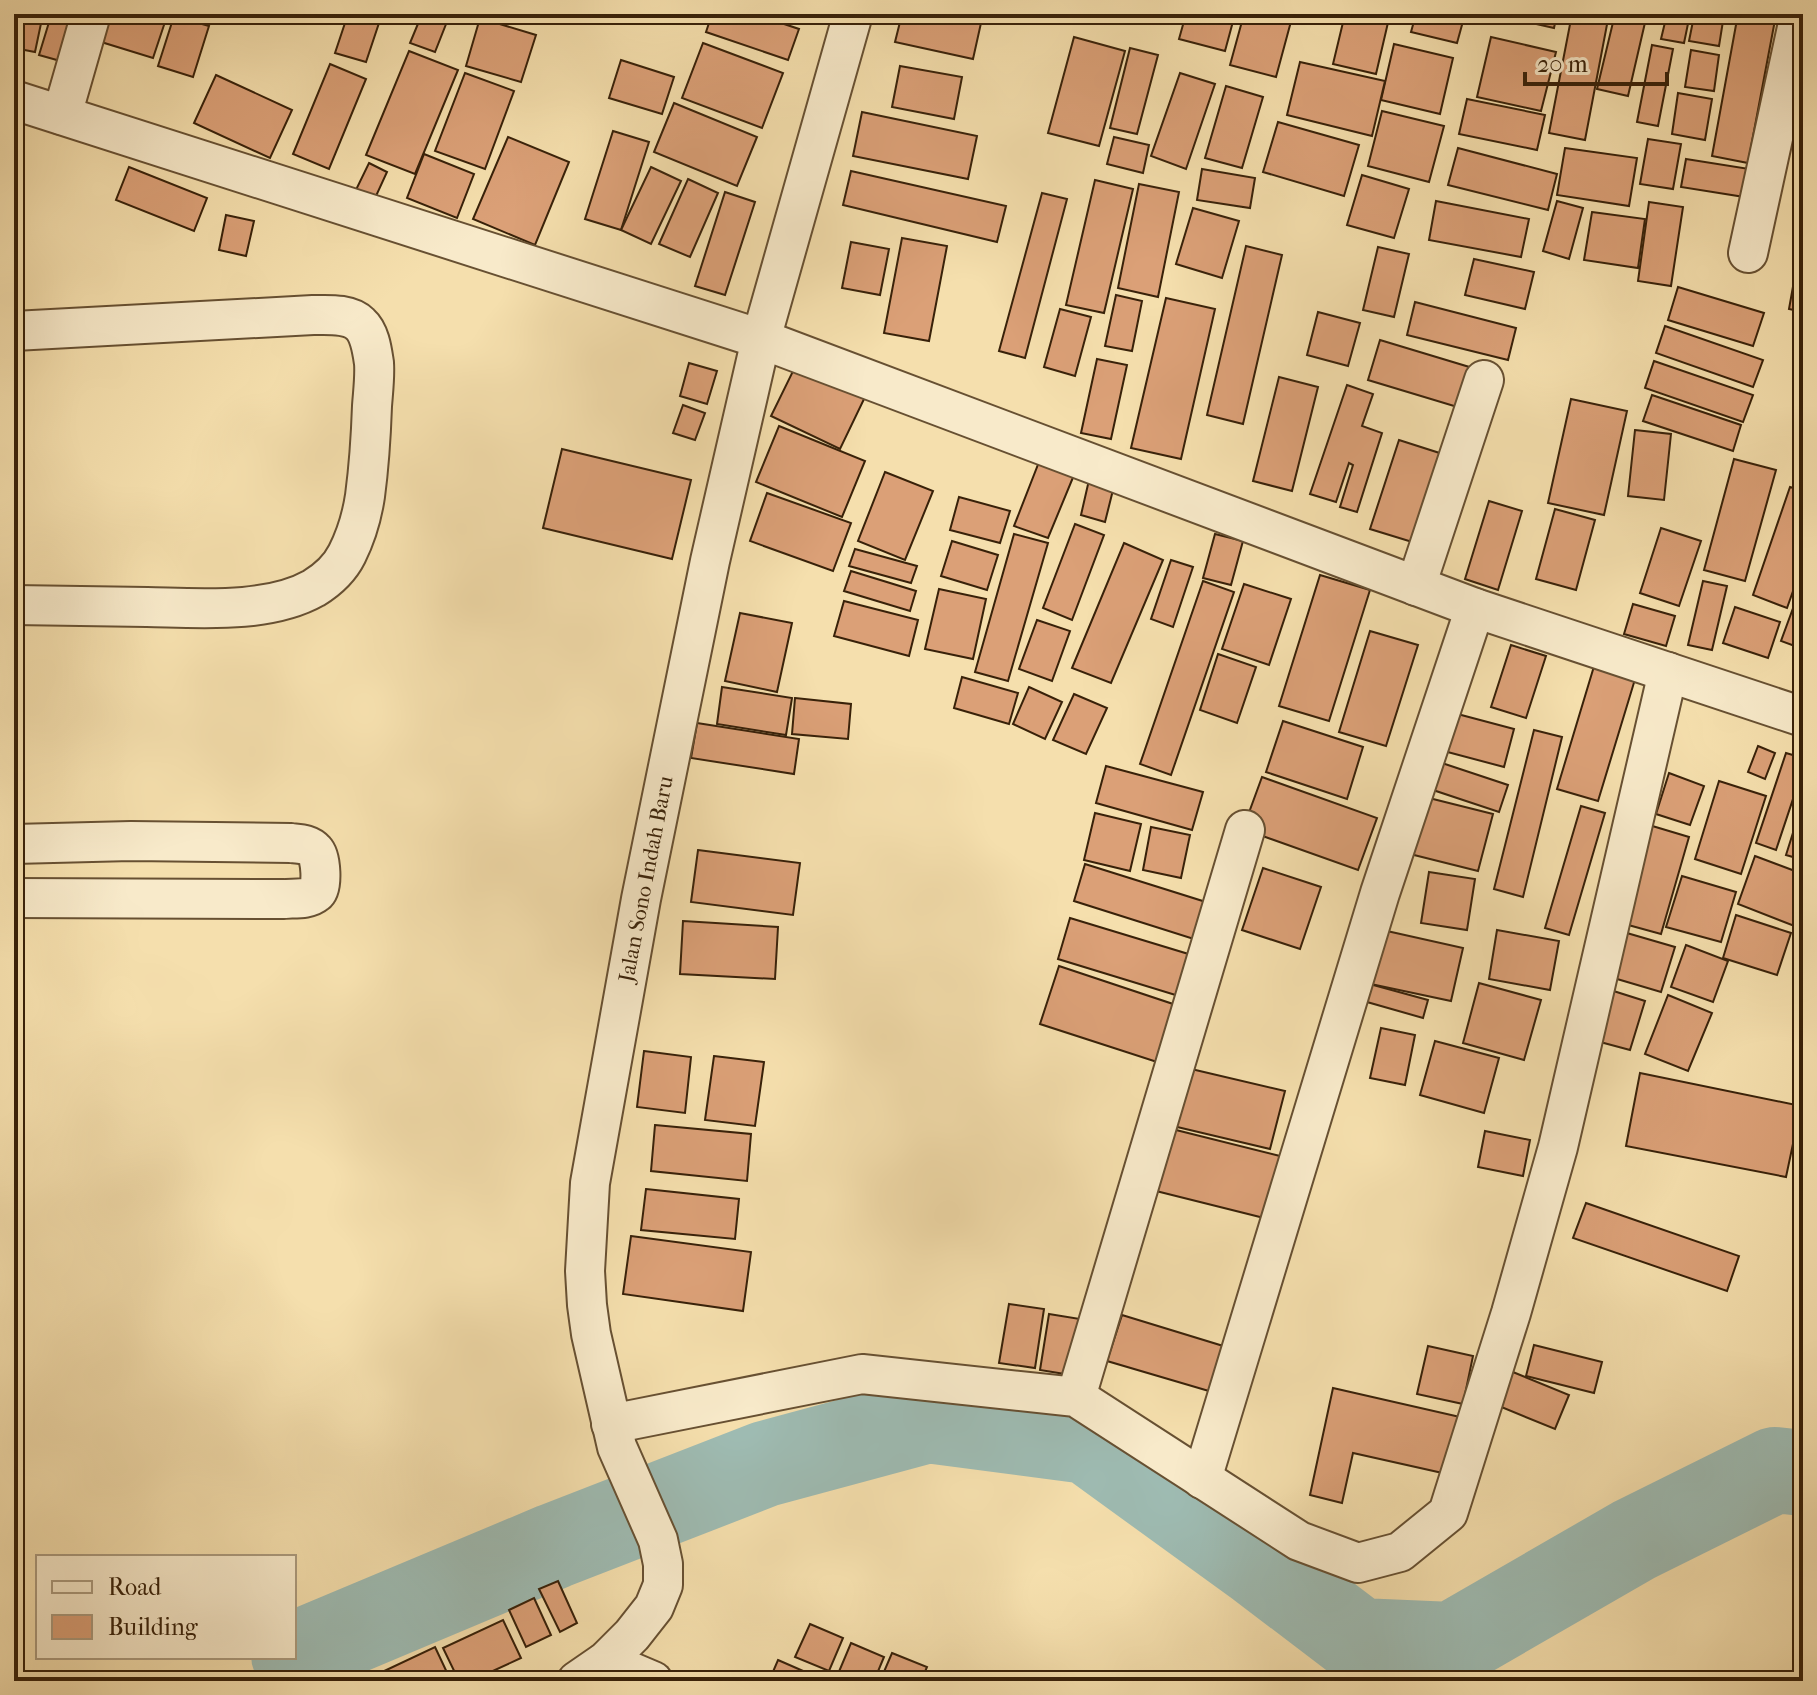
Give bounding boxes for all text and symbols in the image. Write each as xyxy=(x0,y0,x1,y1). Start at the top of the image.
scale bar xyxy=(1525,36,1667,86)
text: 20 m xyxy=(1537,50,1588,78)
street label: Jalan Sono Indah Baru xyxy=(613,773,679,986)
legend xyxy=(36,1555,296,1659)
text: Road xyxy=(108,1573,162,1601)
text: Building xyxy=(108,1613,199,1641)

